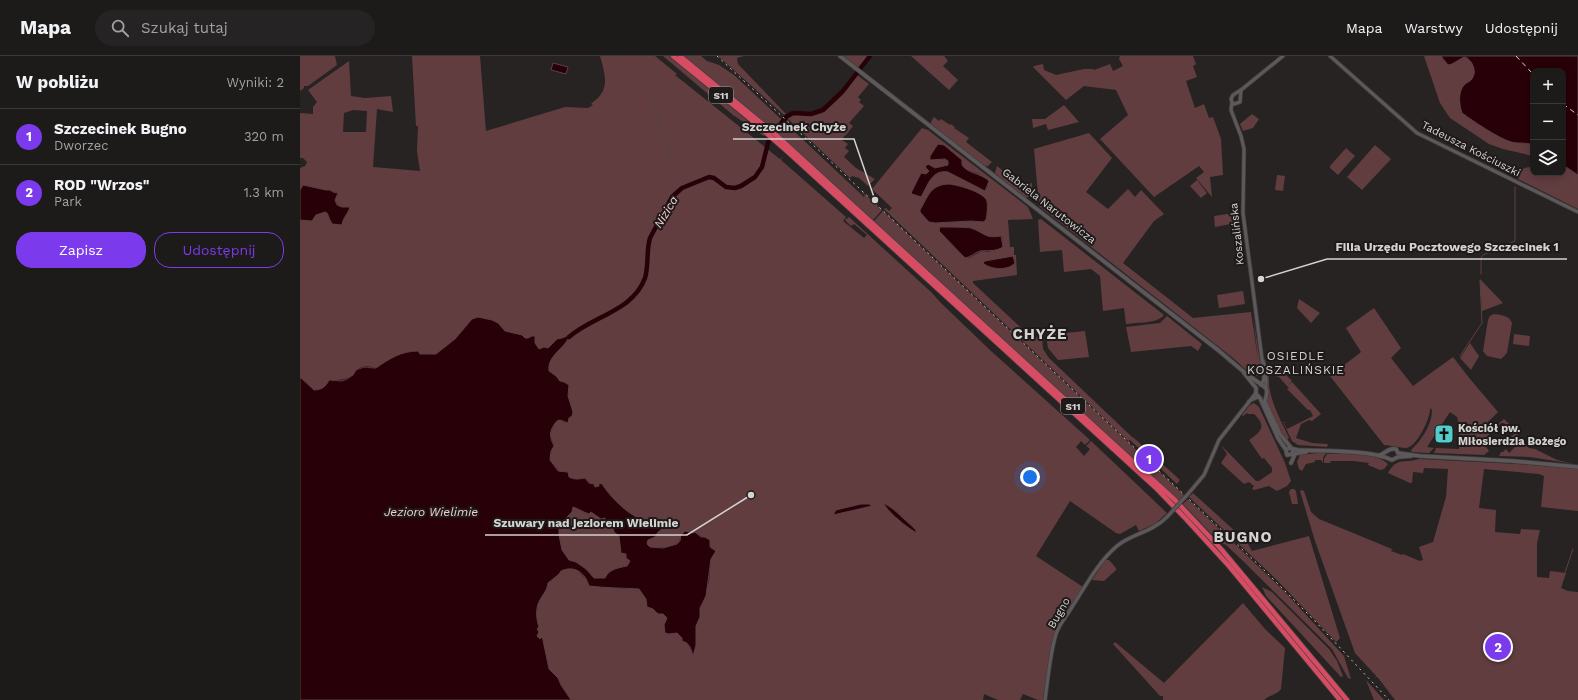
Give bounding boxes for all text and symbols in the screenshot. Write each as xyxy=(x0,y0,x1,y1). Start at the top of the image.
search box xyxy=(95,10,375,46)
text: Mapa xyxy=(20,16,71,39)
icon: search xyxy=(109,17,131,39)
text: Szukaj tutaj xyxy=(141,19,228,37)
text: Mapa xyxy=(1346,20,1382,36)
text: Warstwy xyxy=(1404,20,1463,36)
text: Udostępnij xyxy=(1485,20,1558,36)
map controls xyxy=(1530,68,1566,176)
button: + xyxy=(1530,68,1566,104)
text: W pobliżu xyxy=(16,72,99,92)
text: Wyniki: 2 xyxy=(227,75,284,90)
road number: S11 xyxy=(709,87,733,103)
button: − xyxy=(1530,104,1566,140)
callout: Szczecinek Chyże xyxy=(733,115,854,139)
street label: Tadeusza Kościuszki xyxy=(1419,118,1523,180)
text: Szczecinek Bugno xyxy=(54,120,187,138)
text: Szczecinek Chyże xyxy=(742,120,846,134)
text: 1 xyxy=(26,129,32,144)
text: 320 m xyxy=(244,129,284,144)
text: Dworzec xyxy=(54,138,109,153)
button: layers xyxy=(1530,140,1566,176)
street label: Gabriela Narutowicza xyxy=(1000,166,1098,246)
text: ROD "Wrzos" xyxy=(54,176,149,194)
text: 2 xyxy=(25,185,33,200)
text: 1.3 km xyxy=(244,185,284,200)
water label: Nizica xyxy=(651,193,681,231)
text: Park xyxy=(54,194,82,209)
street label: Koszalińska xyxy=(1227,202,1247,266)
button: Zapisz xyxy=(16,232,146,268)
button: Udostępnij xyxy=(154,232,284,268)
callout: Filia Urzędu Pocztowego Szczecinek 1 xyxy=(1327,235,1567,259)
text: Filia Urzędu Pocztowego Szczecinek 1 xyxy=(1335,240,1559,254)
district label: CHYŻE xyxy=(1013,325,1068,343)
district label: OSIEDLE KOSZALIŃSKIE xyxy=(1247,349,1345,377)
road number: S11 xyxy=(1061,398,1085,414)
place label: Kościół pw. Miłosierdzia Bożego xyxy=(1458,422,1567,448)
church icon: Kościół pw. Miłosierdzia Bożego xyxy=(1433,423,1455,445)
pin: 1 xyxy=(1136,444,1162,474)
your location xyxy=(1020,467,1040,487)
water label: Jezioro Wielimie xyxy=(384,505,478,519)
callout: Szuwary nad jeziorem Wielimie xyxy=(485,511,687,535)
text: Szuwary nad jeziorem Wielimie xyxy=(494,516,678,530)
district label: BUGNO xyxy=(1214,528,1272,546)
street label: Bugno xyxy=(1045,595,1073,631)
pin: 2 xyxy=(1485,632,1511,662)

